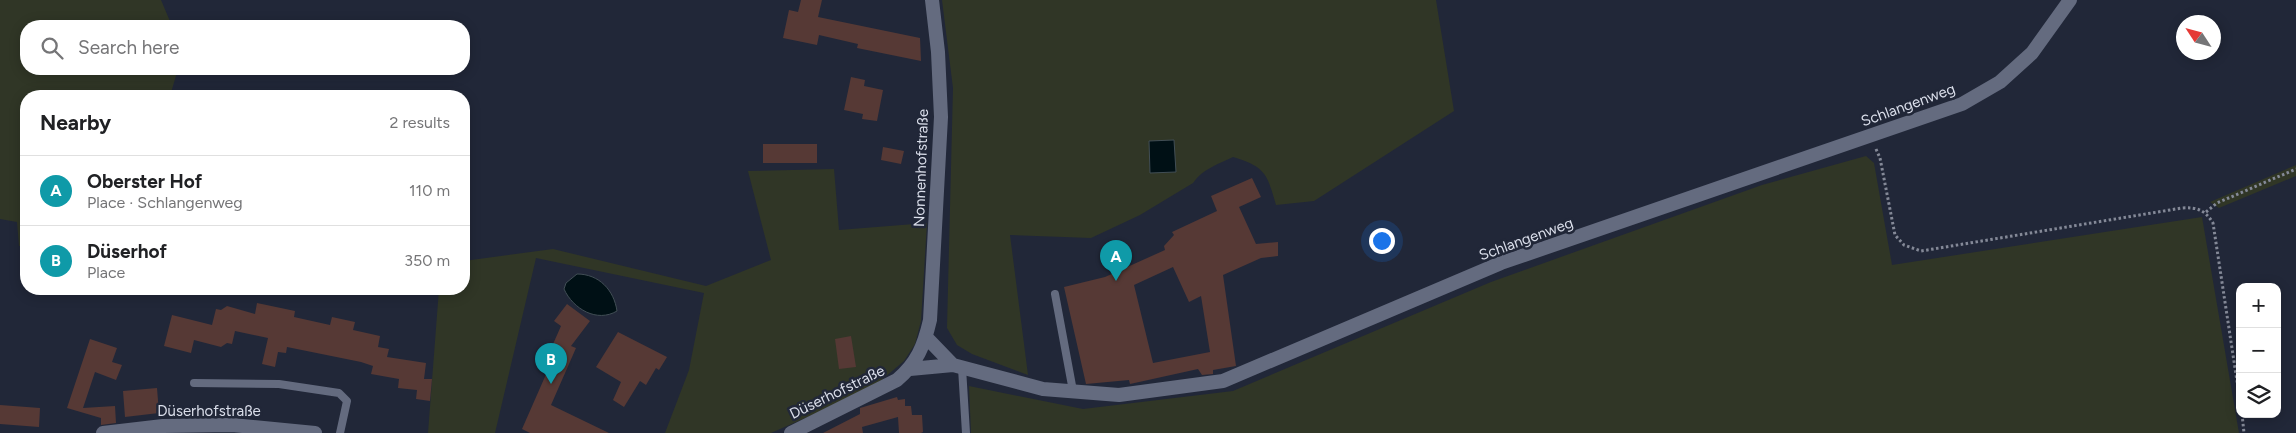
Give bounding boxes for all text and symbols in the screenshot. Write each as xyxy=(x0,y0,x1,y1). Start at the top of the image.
north arrow xyxy=(2176,15,2221,60)
search box xyxy=(20,20,470,75)
icon: search xyxy=(38,34,66,62)
text: Search here xyxy=(78,36,180,59)
street label: Schlangenweg xyxy=(1858,80,1958,130)
street label: Nonnenhofstraße xyxy=(910,109,932,227)
text: Nearby xyxy=(40,110,111,135)
text: 2 results xyxy=(390,113,450,132)
text: Oberster Hof xyxy=(87,170,202,193)
text: A xyxy=(50,181,62,200)
text: 110 m xyxy=(409,181,450,200)
text: Place · Schlangenweg xyxy=(87,193,243,212)
street label: Schlangenweg xyxy=(1476,214,1576,264)
your location xyxy=(1369,228,1395,254)
text: Düserhof xyxy=(87,240,167,263)
pin: A xyxy=(1100,240,1132,281)
text: B xyxy=(51,251,61,270)
text: 350 m xyxy=(404,251,450,270)
text: Place xyxy=(87,263,125,282)
map controls xyxy=(2236,283,2281,418)
button: + xyxy=(2236,283,2281,328)
button: − xyxy=(2236,328,2281,373)
pin: B xyxy=(535,343,567,384)
street label: Düserhofstraße xyxy=(787,361,887,423)
button: layers xyxy=(2236,373,2281,418)
street label: Düserhofstraße xyxy=(157,402,261,420)

